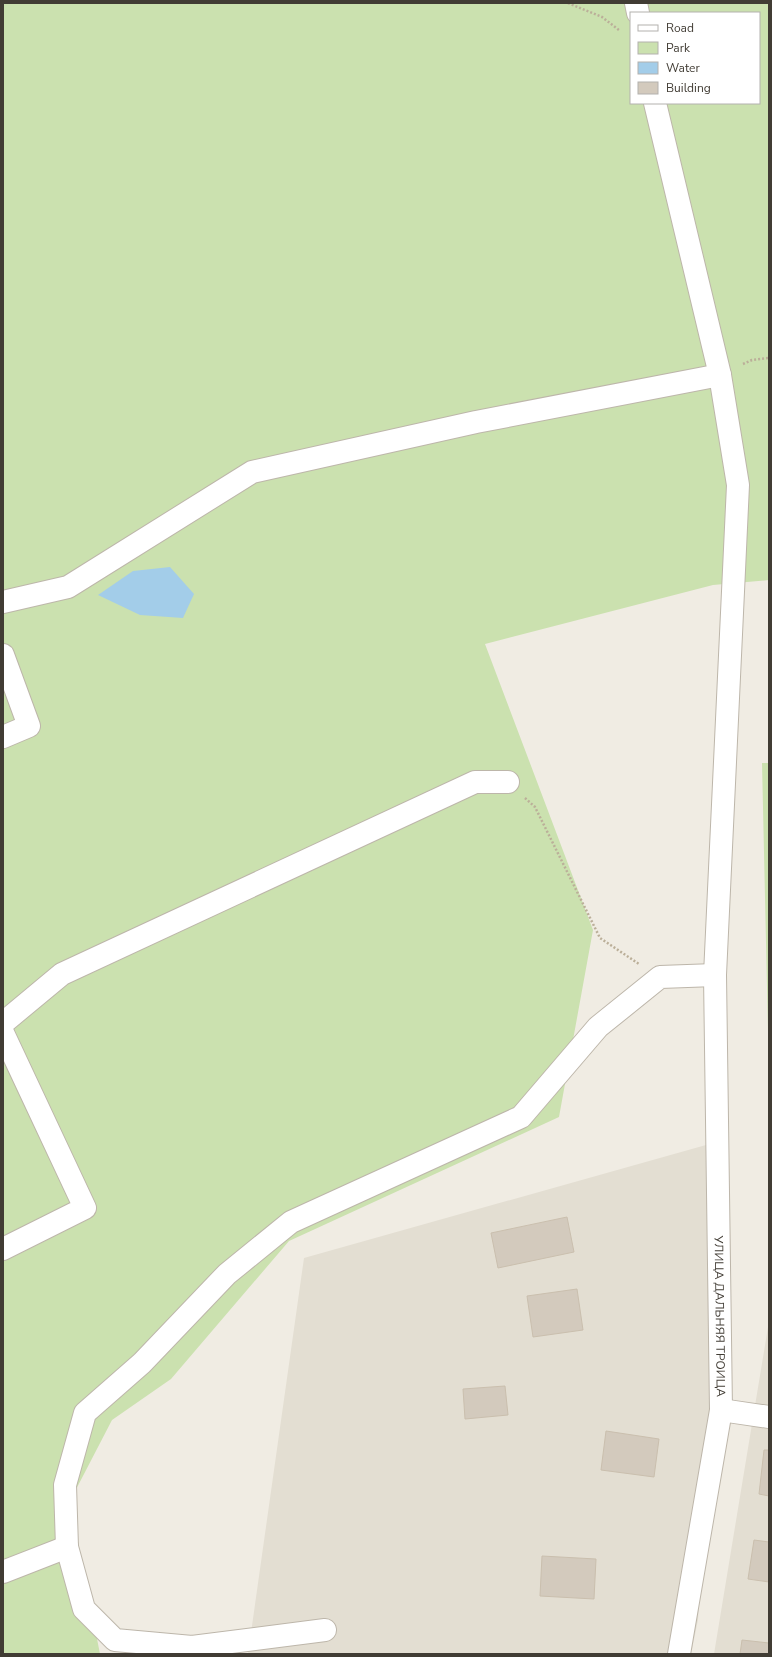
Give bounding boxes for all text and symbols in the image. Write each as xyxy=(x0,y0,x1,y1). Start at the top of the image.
legend xyxy=(630,12,760,104)
text: Road xyxy=(666,20,694,36)
text: Park xyxy=(666,40,691,56)
text: Water xyxy=(666,60,700,76)
text: Building xyxy=(666,80,711,96)
street label: УЛИЦА ДАЛЬНЯЯ ТРОИЦА xyxy=(711,1235,729,1397)

